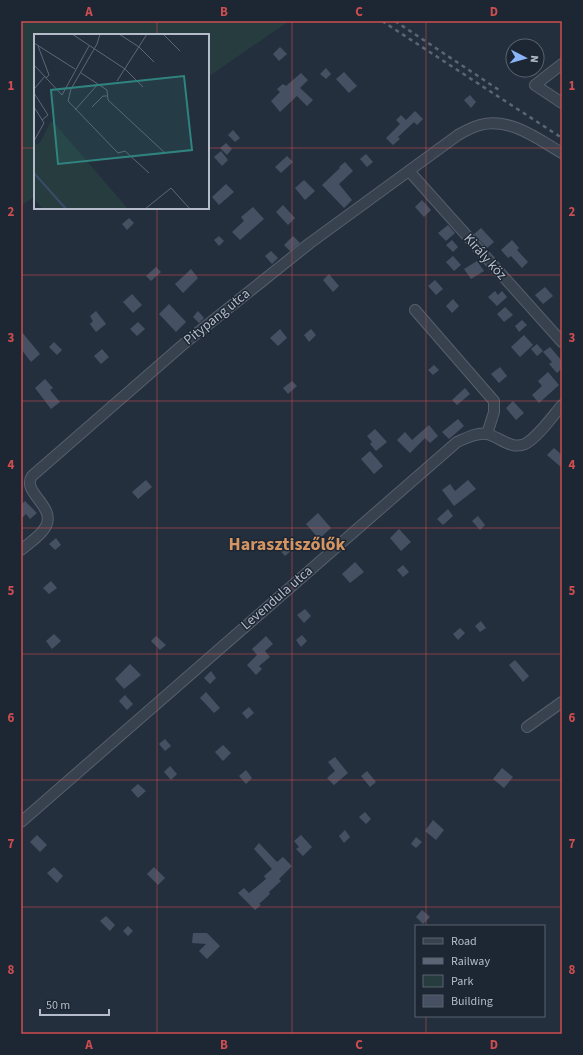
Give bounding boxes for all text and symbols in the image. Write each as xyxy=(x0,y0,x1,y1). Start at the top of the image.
text: A xyxy=(84,3,93,21)
text: B xyxy=(220,3,228,21)
text: C xyxy=(355,3,363,21)
text: D xyxy=(490,3,498,21)
inset map xyxy=(34,34,209,209)
north arrow xyxy=(505,38,545,78)
text: N xyxy=(527,55,542,63)
text: 1 xyxy=(8,77,15,95)
text: 1 xyxy=(569,77,576,95)
text: 2 xyxy=(8,203,15,221)
text: 2 xyxy=(569,203,576,221)
street label: Király köz xyxy=(459,229,511,285)
street label: Pitypang utca xyxy=(180,284,254,350)
text: 3 xyxy=(8,329,15,347)
text: 3 xyxy=(569,329,576,347)
text: 4 xyxy=(8,456,15,474)
text: 4 xyxy=(569,456,576,474)
district label: Harasztiszőlők xyxy=(229,532,346,557)
street label: Levendula utca xyxy=(237,561,317,635)
text: 5 xyxy=(8,582,15,600)
text: 5 xyxy=(569,582,576,600)
text: 6 xyxy=(8,709,15,727)
text: 6 xyxy=(569,709,576,727)
text: 7 xyxy=(8,835,15,853)
text: 7 xyxy=(569,835,576,853)
legend xyxy=(415,925,545,1017)
text: Road xyxy=(451,933,477,950)
text: Railway xyxy=(451,953,490,970)
text: 8 xyxy=(8,961,15,979)
text: 8 xyxy=(569,961,576,979)
text: Park xyxy=(451,973,473,990)
scale bar xyxy=(40,991,109,1017)
text: Building xyxy=(451,993,493,1010)
text: 50 m xyxy=(46,997,70,1014)
text: A xyxy=(84,1036,93,1054)
text: B xyxy=(220,1036,228,1054)
text: C xyxy=(355,1036,363,1054)
text: D xyxy=(490,1036,498,1054)

